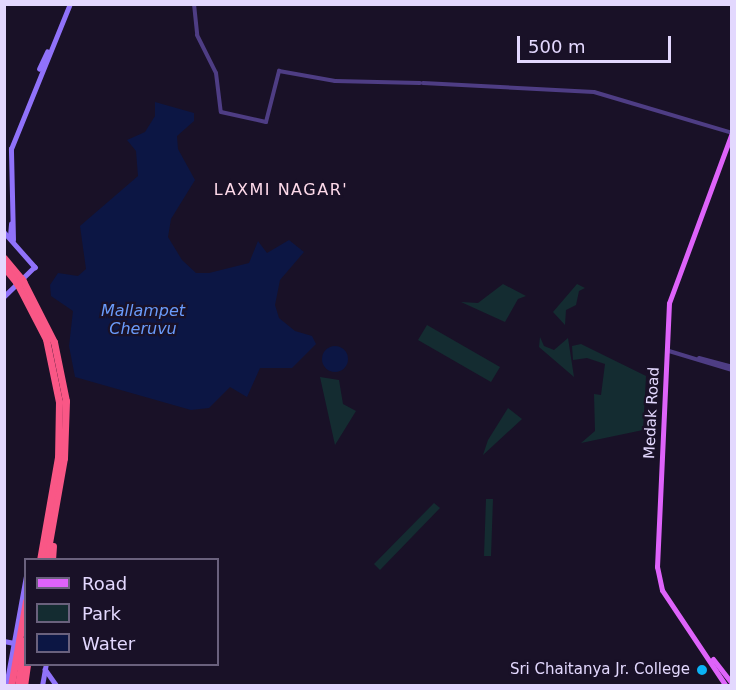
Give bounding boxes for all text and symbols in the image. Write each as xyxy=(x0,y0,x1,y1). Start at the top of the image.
scale bar xyxy=(520,24,674,62)
text: 500 m xyxy=(528,36,586,57)
district label: LAXMI NAGAR' xyxy=(214,180,348,200)
water label: Mallampet Cheruvu xyxy=(101,301,185,339)
street label: Medak Road xyxy=(641,367,663,459)
legend xyxy=(24,558,219,666)
text: Road xyxy=(82,573,127,594)
text: Park xyxy=(82,603,121,624)
text: Water xyxy=(82,633,135,654)
place label: Sri Chaitanya Jr. College xyxy=(510,661,690,679)
marker: Sri Chaitanya Jr. College xyxy=(695,663,709,677)

